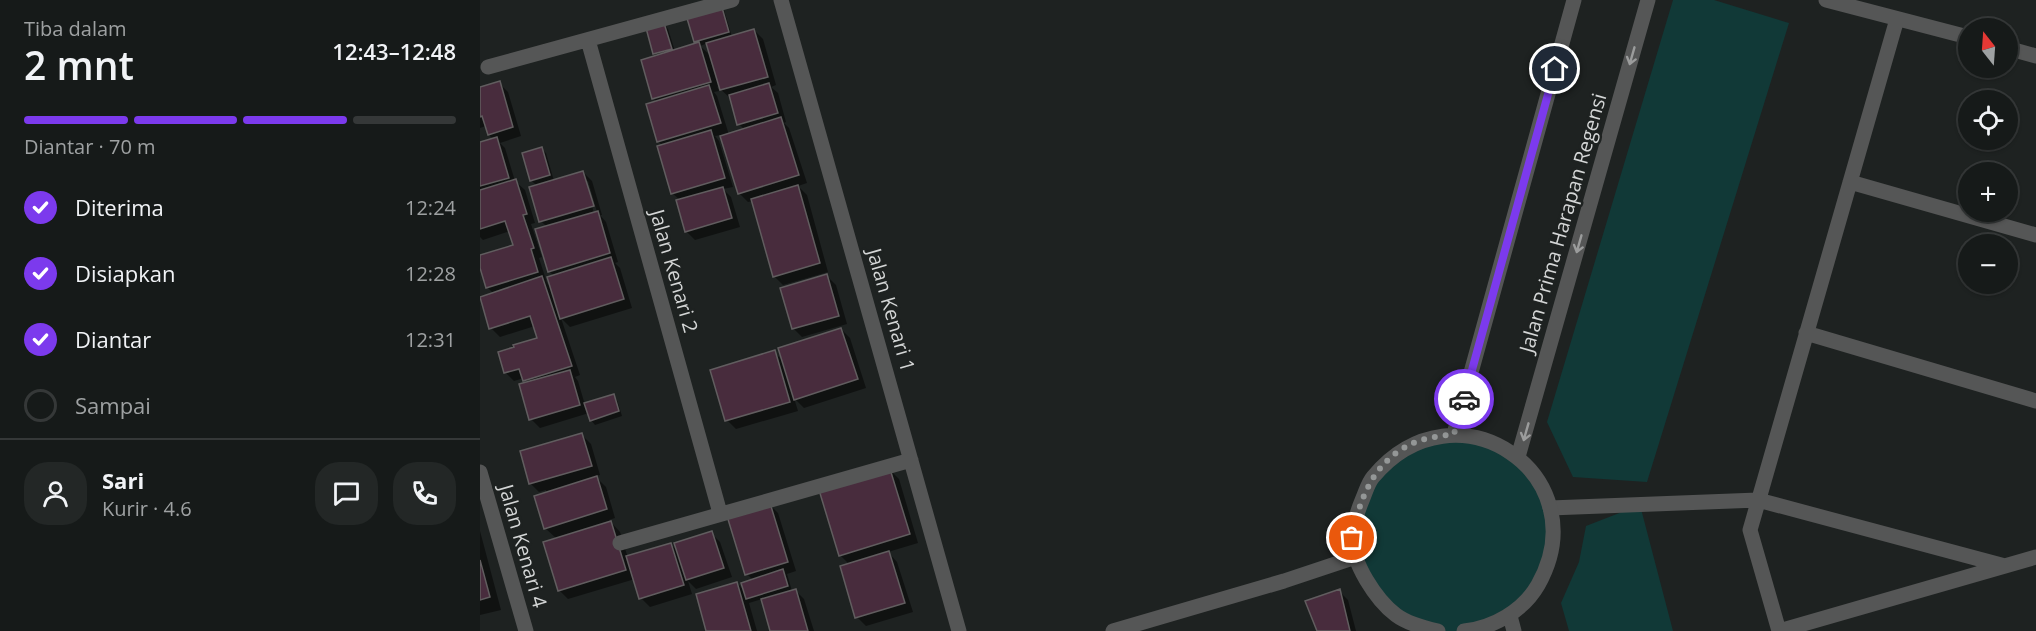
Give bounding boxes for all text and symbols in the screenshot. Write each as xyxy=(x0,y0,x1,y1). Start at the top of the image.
text: Tiba dalam xyxy=(24,15,127,42)
north arrow xyxy=(1958,18,2018,78)
map controls xyxy=(1958,18,2018,294)
text: 12:43–12:48 xyxy=(332,36,456,66)
text: 2 mnt xyxy=(24,38,134,91)
pin xyxy=(1529,43,1580,94)
one-way arrow xyxy=(1626,46,1637,65)
icon: home xyxy=(1538,52,1571,85)
street label: Jalan Prima Harapan Regensi xyxy=(1512,90,1613,358)
button: locate xyxy=(1958,90,2018,150)
text: Diantar · 70 m xyxy=(24,133,156,160)
button: + xyxy=(1958,162,2018,222)
icon: check xyxy=(24,191,57,224)
text: Diterima xyxy=(75,192,164,222)
text: 12:24 xyxy=(405,194,456,221)
street label: Jalan Kenari 2 xyxy=(643,204,705,336)
one-way arrow xyxy=(1573,234,1584,253)
button: − xyxy=(1958,234,2018,294)
street label: Jalan Kenari 1 xyxy=(860,243,922,375)
icon: check xyxy=(24,257,57,290)
text: Disiapkan xyxy=(75,258,176,288)
text: 12:28 xyxy=(405,260,456,287)
icon: check xyxy=(24,323,57,356)
text: Diantar xyxy=(75,324,151,354)
text: 12:31 xyxy=(405,326,456,353)
courier xyxy=(1434,369,1494,429)
icon: car xyxy=(1448,383,1481,416)
text: Sampai xyxy=(75,390,151,420)
one-way arrow xyxy=(1520,422,1531,441)
button: person xyxy=(24,462,87,525)
button: chat xyxy=(315,462,378,525)
button: phone xyxy=(393,462,456,525)
text: Sari xyxy=(102,465,144,495)
street label: Jalan Kenari 4 xyxy=(492,479,554,611)
text: Kurir · 4.6 xyxy=(102,495,192,522)
pin xyxy=(1326,512,1377,563)
icon: bag xyxy=(1335,521,1368,554)

